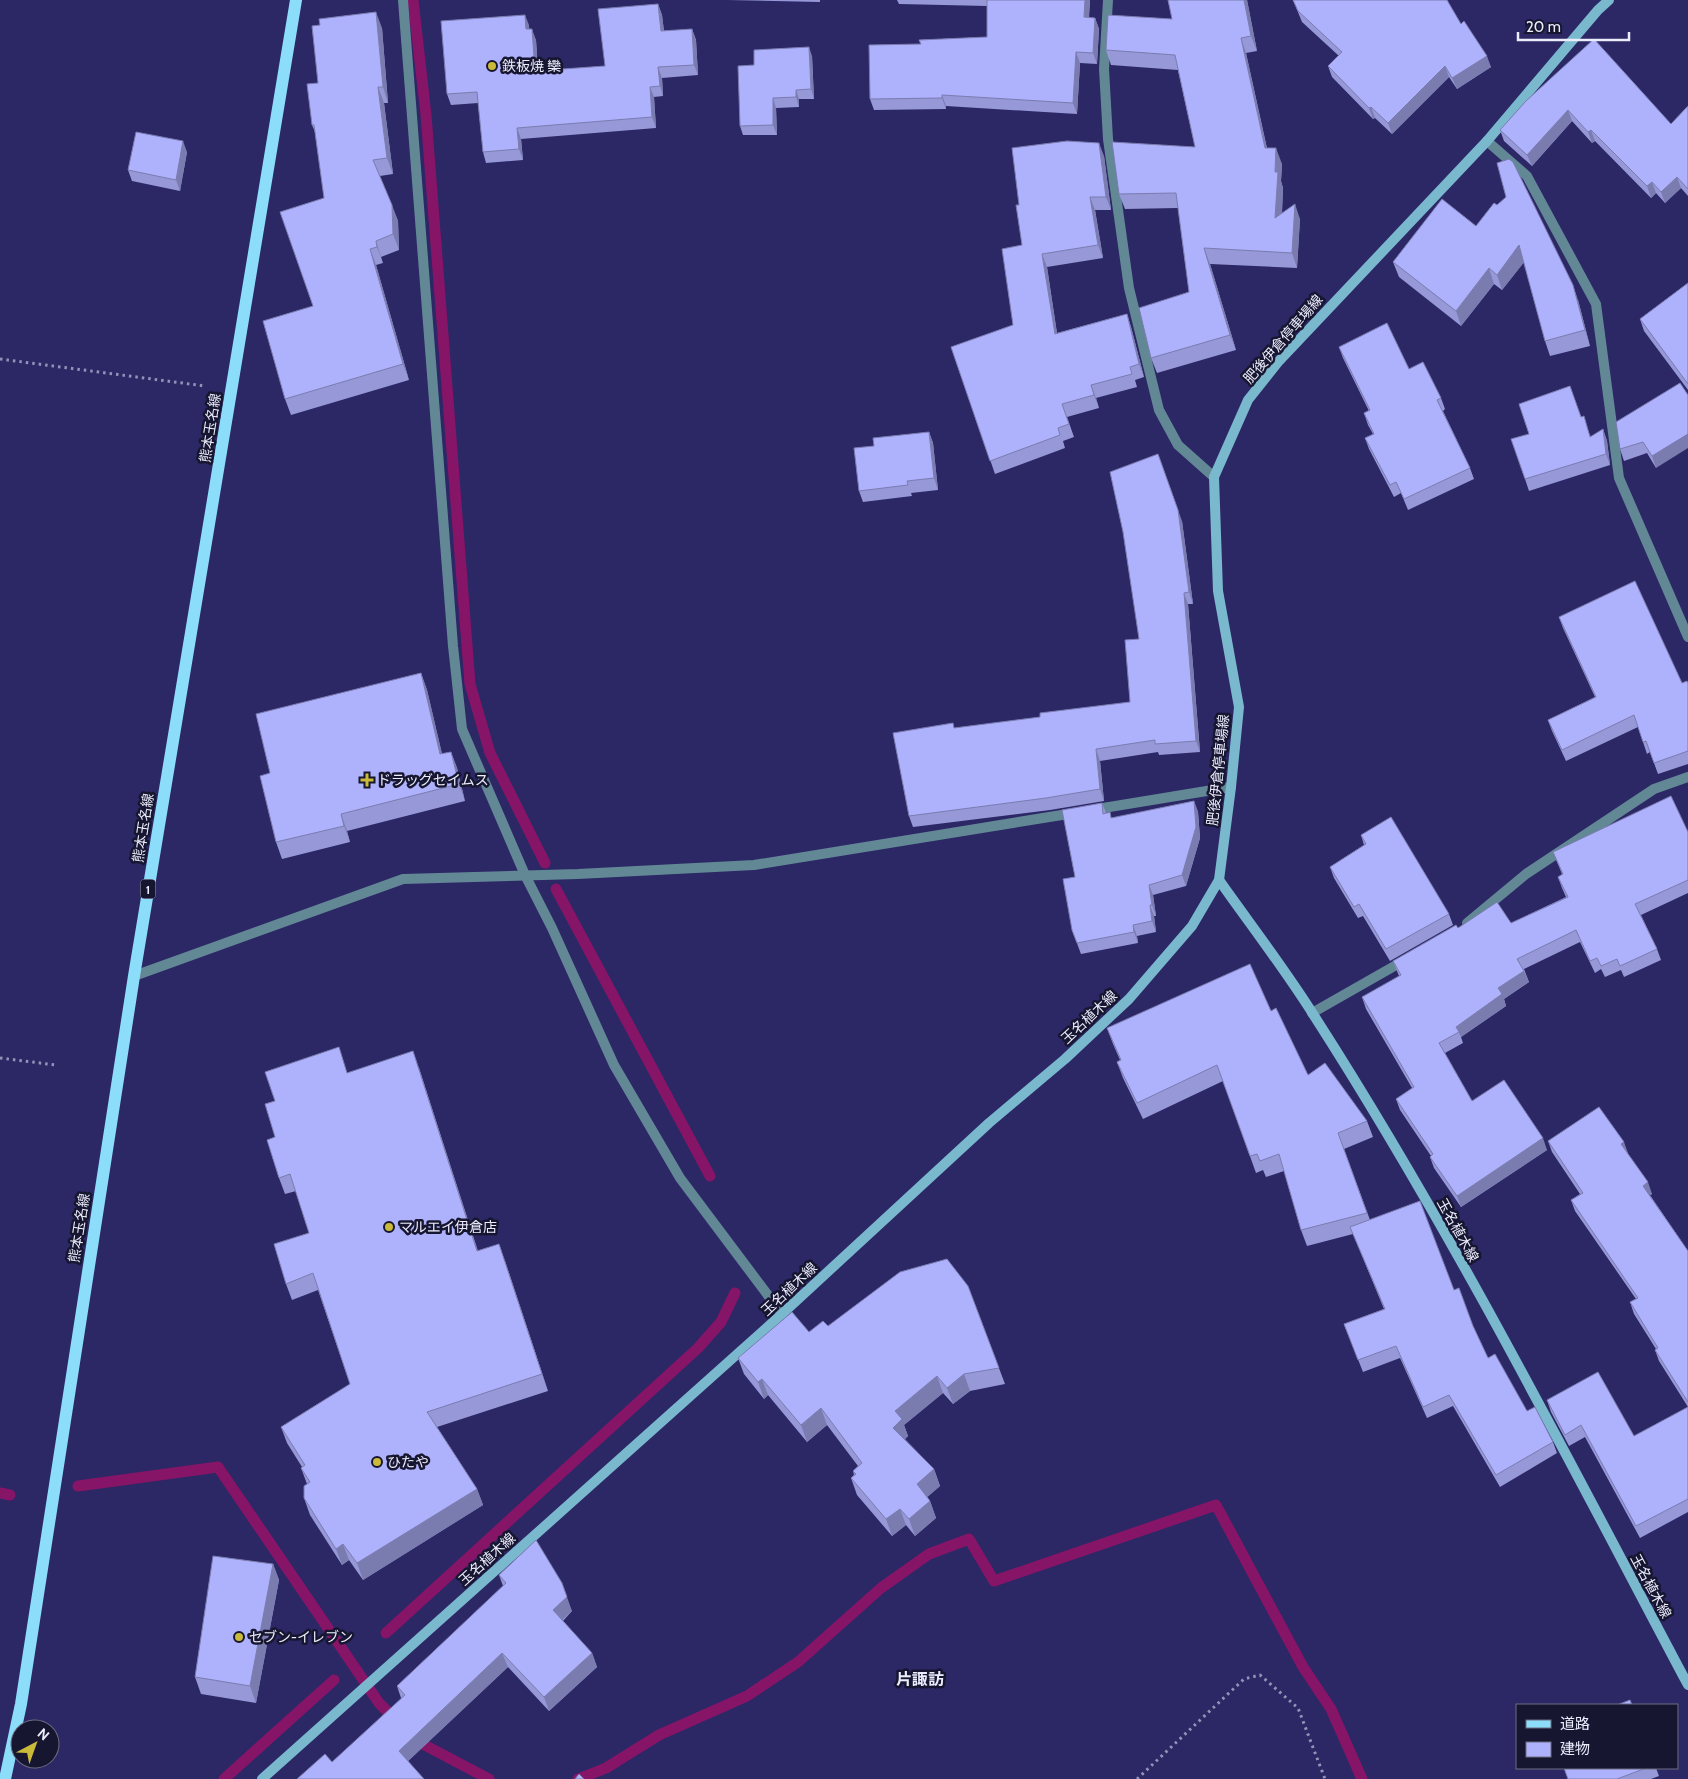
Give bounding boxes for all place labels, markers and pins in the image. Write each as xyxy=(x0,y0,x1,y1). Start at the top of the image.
place label: 鉄板焼 欒 xyxy=(502,57,561,75)
marker: 鉄板焼 欒 xyxy=(486,60,498,72)
place label: ドラッグセイムス xyxy=(377,771,489,789)
marker: ドラッグセイムス xyxy=(361,774,373,786)
place label: マルエイ伊倉店 xyxy=(399,1218,497,1236)
marker: マルエイ伊倉店 xyxy=(383,1221,395,1233)
place label: ひたや xyxy=(387,1453,429,1471)
marker: ひたや xyxy=(371,1456,383,1468)
place label: セブン-イレブン xyxy=(249,1628,353,1646)
marker: セブン-イレブン xyxy=(233,1631,245,1643)

